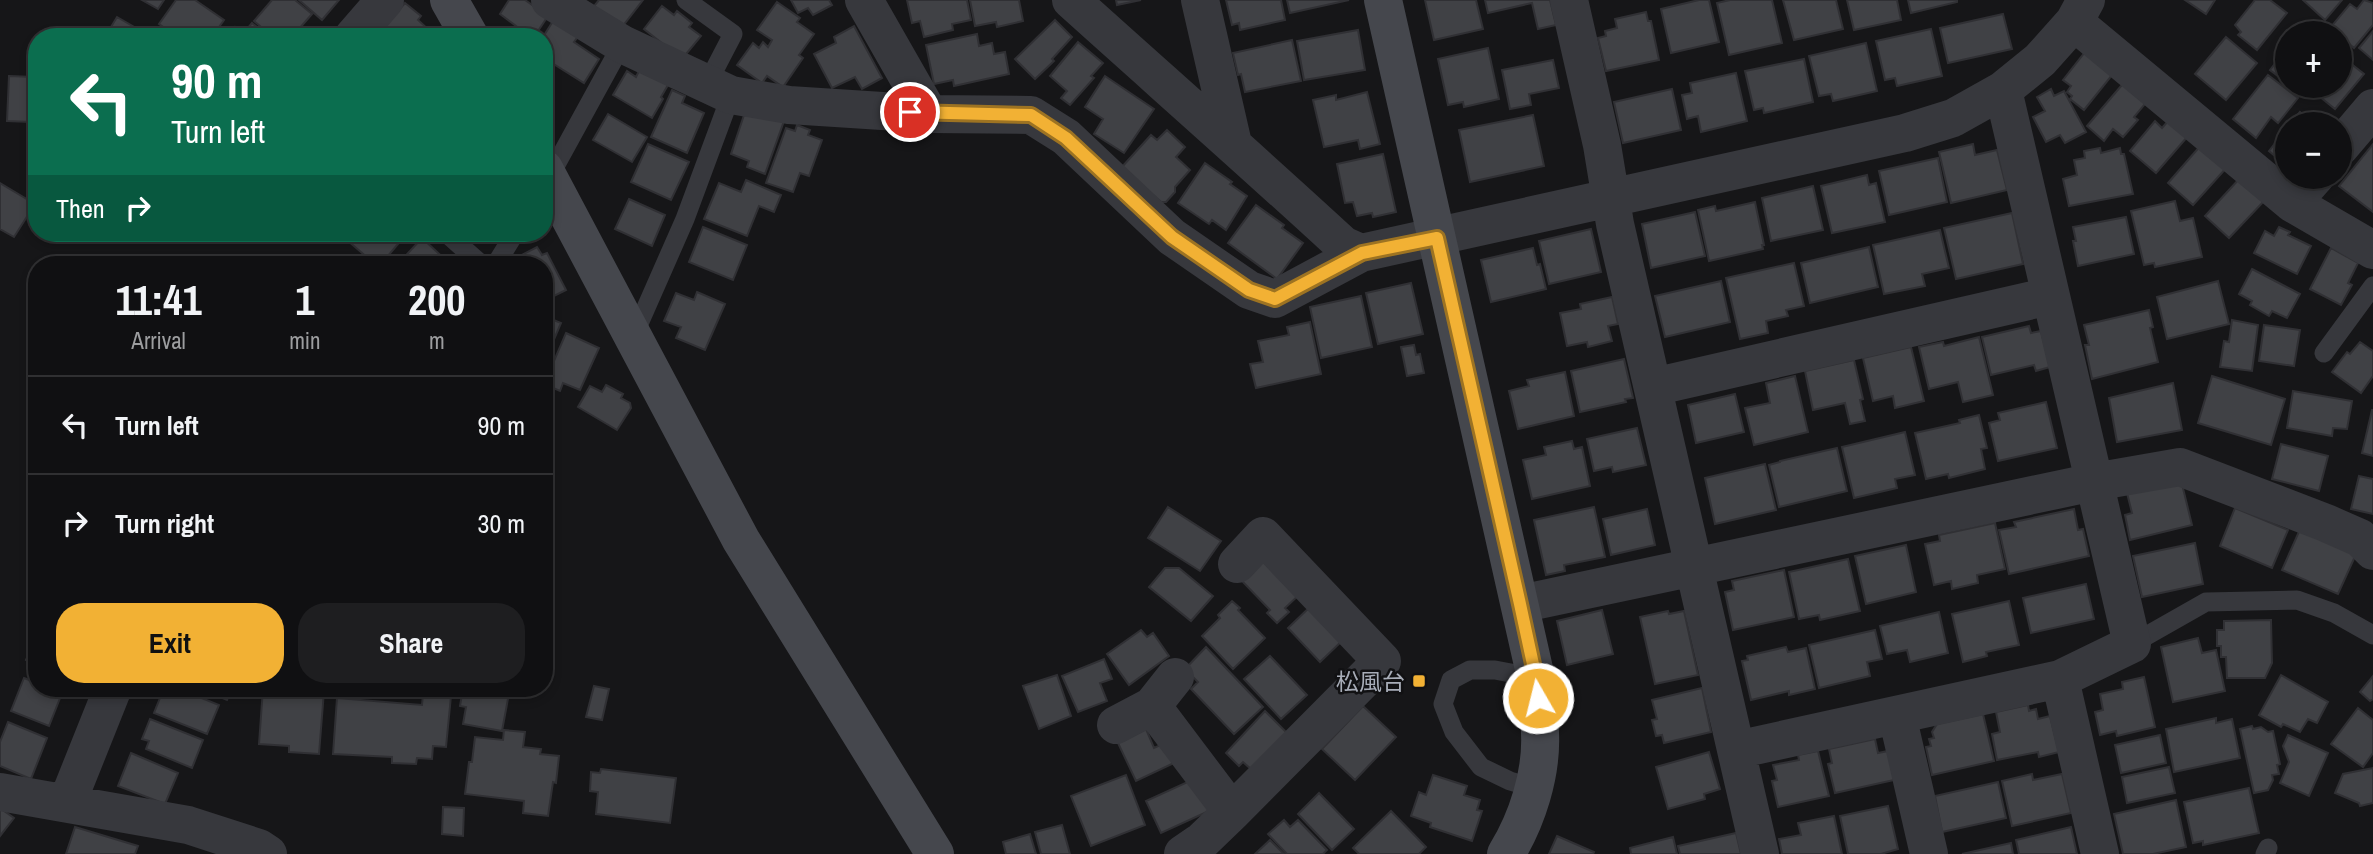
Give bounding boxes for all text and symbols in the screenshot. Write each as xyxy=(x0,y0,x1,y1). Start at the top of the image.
map controls xyxy=(2275,21,2352,189)
button: + xyxy=(2275,21,2352,98)
text: 90 m xyxy=(171,47,263,113)
icon: left xyxy=(56,56,147,147)
pin xyxy=(880,82,940,142)
icon: arrive xyxy=(891,93,929,131)
text: Turn left xyxy=(171,110,265,153)
button: − xyxy=(2275,112,2352,189)
icon: right xyxy=(119,189,157,227)
text: Then xyxy=(56,191,105,226)
text: 11:41 xyxy=(115,272,202,328)
text: 1 xyxy=(295,272,314,328)
text: 200 xyxy=(408,272,466,328)
text: Arrival xyxy=(131,325,186,356)
text: min xyxy=(289,325,321,356)
text: m xyxy=(429,325,445,356)
icon: left xyxy=(56,406,94,444)
text: Turn left xyxy=(115,408,199,443)
text: 90 m xyxy=(478,408,525,443)
icon: right xyxy=(56,504,94,542)
text: Turn right xyxy=(115,506,214,541)
text: 30 m xyxy=(478,506,525,541)
button: Exit xyxy=(56,603,284,683)
button: Share xyxy=(298,603,525,683)
position arrow xyxy=(1501,661,1575,735)
place label: 松風台 xyxy=(1336,666,1405,697)
marker: 松風台 xyxy=(1411,673,1427,689)

